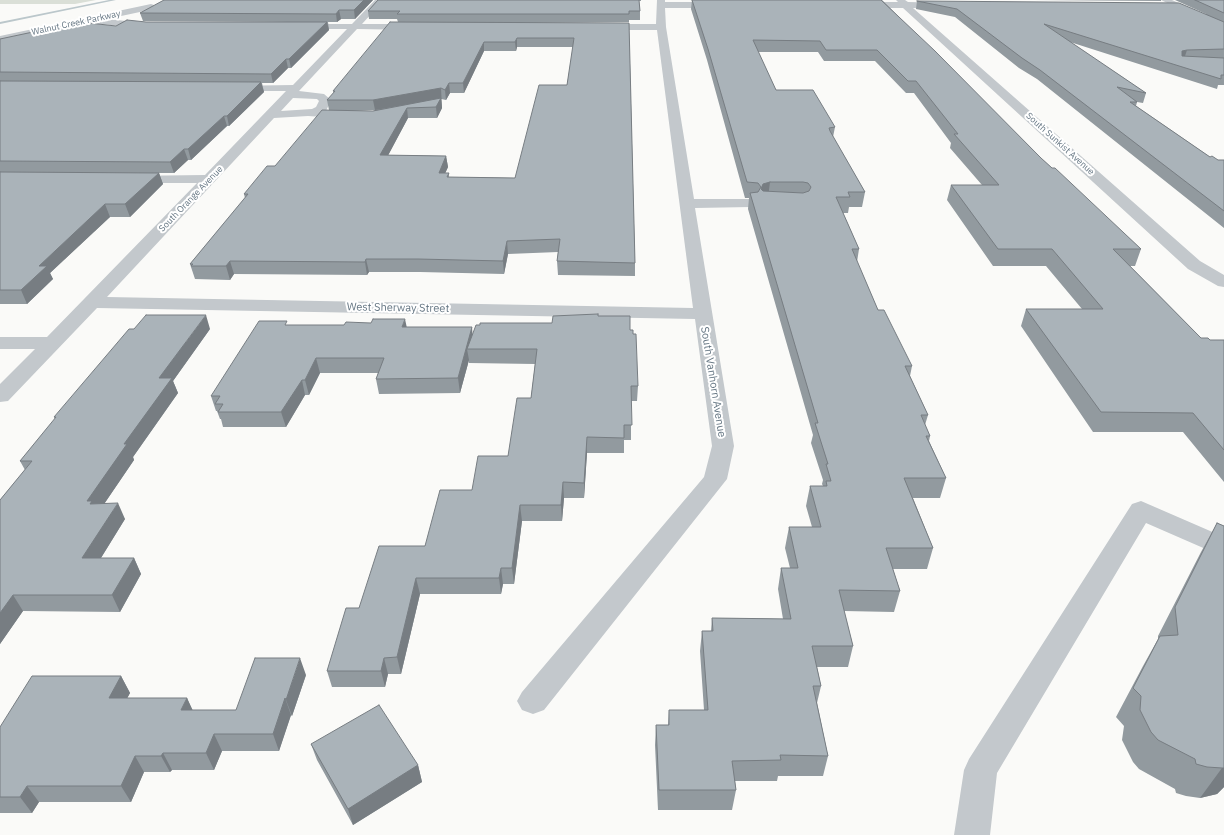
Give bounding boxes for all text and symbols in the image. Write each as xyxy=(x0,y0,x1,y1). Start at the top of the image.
street label: Walnut Creek Parkway xyxy=(31,8,121,38)
street label: South Sunkist Avenue xyxy=(1024,111,1096,177)
street label: South Orange Avenue xyxy=(157,164,225,234)
street label: West Sherway Street xyxy=(347,301,449,315)
street label: South Vanhorn Avenue xyxy=(698,326,728,438)

